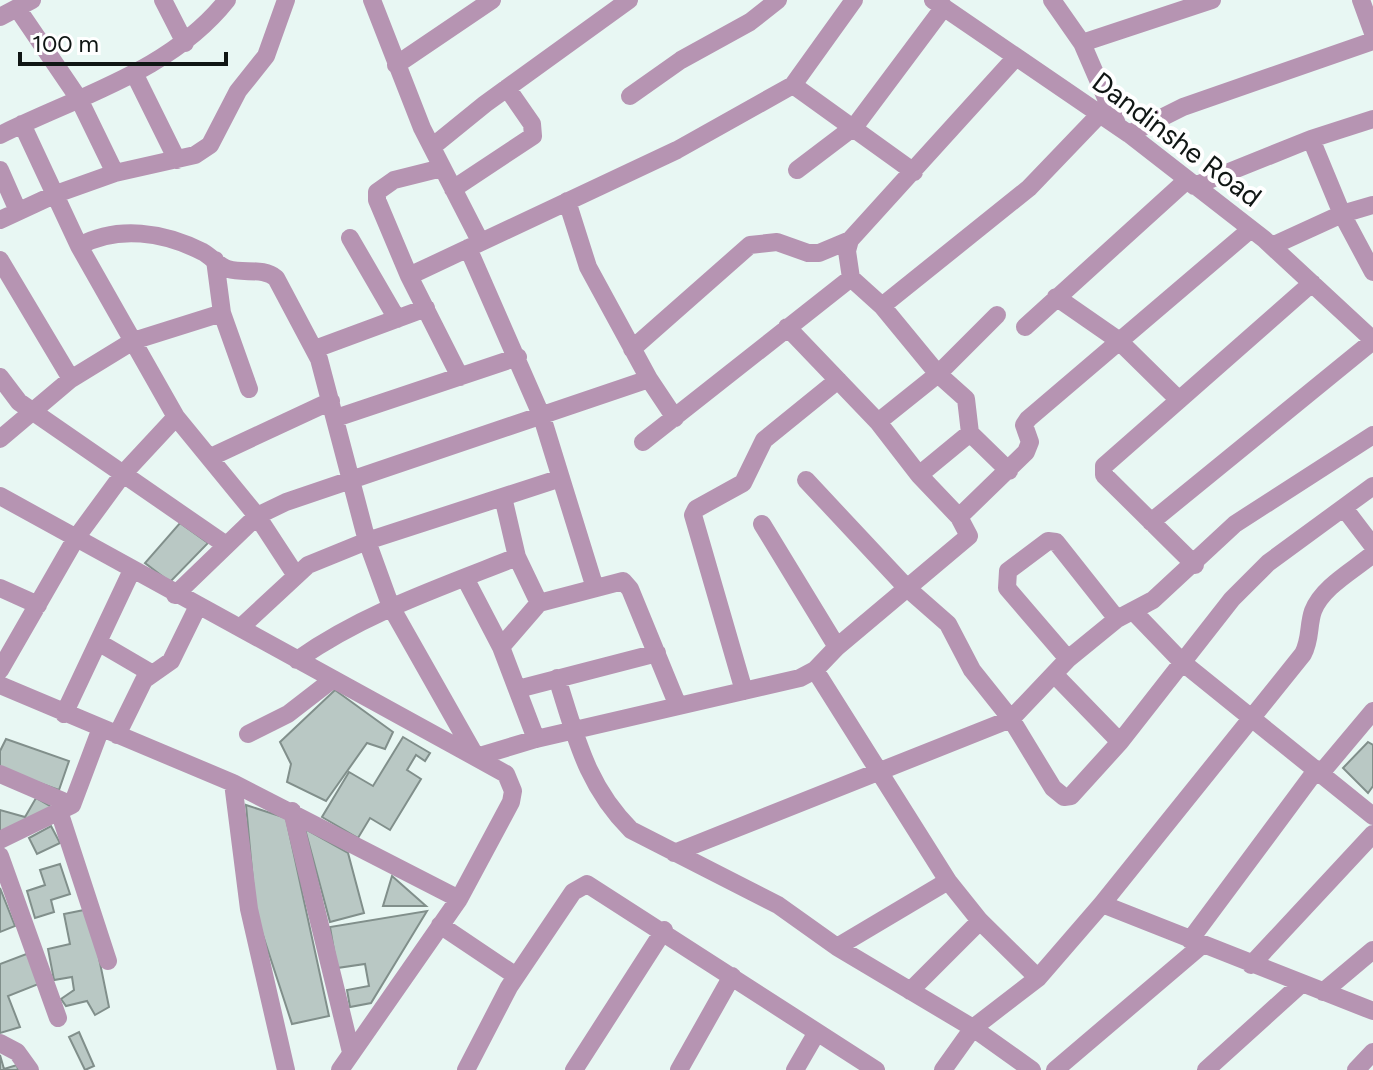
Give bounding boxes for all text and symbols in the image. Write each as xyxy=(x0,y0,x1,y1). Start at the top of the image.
scale bar xyxy=(20,16,226,66)
text: 100 m xyxy=(32,29,99,58)
street label: Dandinshe Road xyxy=(1086,64,1268,214)

